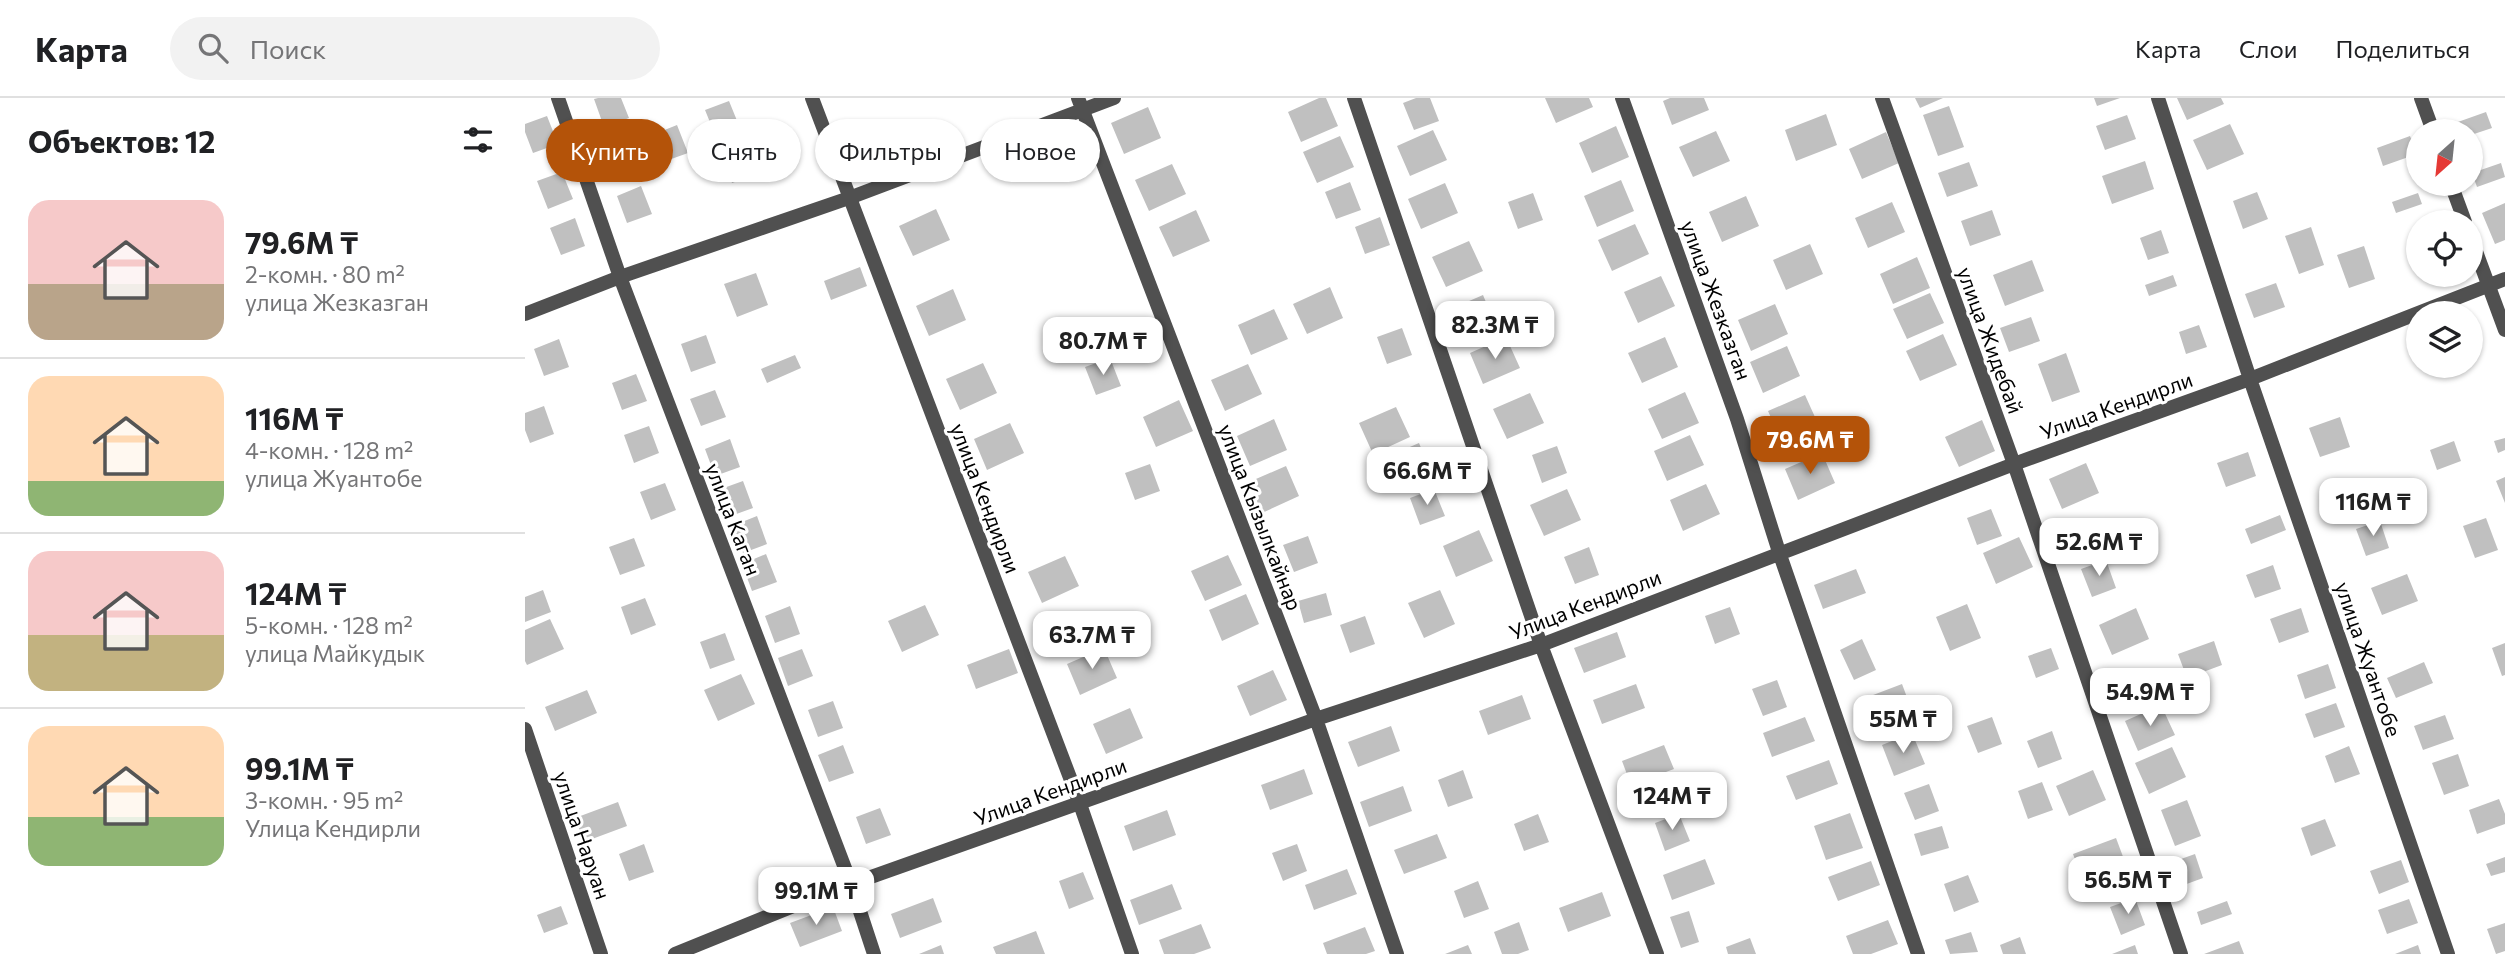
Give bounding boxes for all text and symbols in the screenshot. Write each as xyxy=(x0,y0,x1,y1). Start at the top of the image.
search box xyxy=(170,17,660,80)
text: Карта xyxy=(35,28,128,69)
icon: search xyxy=(194,29,232,67)
text: Поиск xyxy=(250,33,326,64)
text: Карта xyxy=(2135,34,2201,63)
text: Слои xyxy=(2239,34,2297,63)
text: Поделиться xyxy=(2335,34,2470,63)
chip: Купить xyxy=(546,119,673,182)
chip: Снять xyxy=(687,119,801,182)
chip: Фильтры xyxy=(815,119,966,182)
chip: Новое xyxy=(980,119,1100,182)
north arrow xyxy=(2406,119,2483,196)
map controls xyxy=(2406,119,2483,378)
icon: filters xyxy=(459,121,497,159)
text: Объектов: 12 xyxy=(28,122,215,159)
button: locate xyxy=(2406,210,2483,287)
street label: улица Жезказган xyxy=(1677,217,1757,383)
text: 79.6M ₸ xyxy=(245,223,358,260)
icon: home xyxy=(84,228,168,312)
text: 2-комн. · 80 m² xyxy=(245,260,405,288)
street label: улица Жидебай xyxy=(1953,263,2029,417)
text: улица Жезказган xyxy=(245,288,429,316)
button: layers xyxy=(2406,301,2483,378)
pin: 82.3M ₸ xyxy=(1430,302,1560,361)
text: 82.3M ₸ xyxy=(1451,310,1539,338)
pin: 80.7M ₸ xyxy=(1038,317,1168,377)
text: 80.7M ₸ xyxy=(1059,326,1147,354)
street label: Улица Кендирли xyxy=(2036,366,2196,444)
text: 116M ₸ xyxy=(245,399,344,436)
icon: home xyxy=(84,404,168,488)
pin: 79.6M ₸ xyxy=(1745,416,1875,476)
street label: улица Кендирли xyxy=(946,419,1026,577)
street label: улица Кызылкайнар xyxy=(1214,420,1308,614)
text: 79.6M ₸ xyxy=(1767,425,1854,453)
text: 4-комн. · 128 m² xyxy=(245,436,413,464)
pin: 66.6M ₸ xyxy=(1362,448,1492,507)
text: 66.6M ₸ xyxy=(1383,456,1471,484)
street label: улица Каган xyxy=(701,459,767,579)
text: улица Жуантобе xyxy=(245,464,422,492)
pin: 116M ₸ xyxy=(2316,478,2430,538)
text: 116M ₸ xyxy=(2335,487,2411,515)
pin: 52.6M ₸ xyxy=(2034,518,2164,578)
text: 52.6M ₸ xyxy=(2055,527,2143,555)
street label: Улица Кендирли xyxy=(1506,564,1664,644)
text: 124M ₸ xyxy=(245,574,347,611)
street label: улица Жуантобе xyxy=(2331,578,2407,740)
icon: home xyxy=(84,579,168,663)
text: 5-комн. · 128 m² xyxy=(245,611,413,639)
pin: 63.7M ₸ xyxy=(1027,612,1157,671)
text: 63.7M ₸ xyxy=(1049,620,1135,648)
text: улица Майкудык xyxy=(245,639,425,667)
pin: 54.9M ₸ xyxy=(2085,668,2215,728)
text: 54.9M ₸ xyxy=(2106,677,2194,705)
pin: 55M ₸ xyxy=(1854,696,1952,755)
text: 55M ₸ xyxy=(1869,704,1937,732)
text: 99.1M ₸ xyxy=(245,749,354,786)
street label: Улица Кендирли xyxy=(970,752,1130,830)
icon: home xyxy=(84,754,168,838)
street label: улица Наруан xyxy=(549,768,617,902)
pin: 124M ₸ xyxy=(1615,772,1729,832)
text: 124M ₸ xyxy=(1633,781,1711,809)
text: 3-комн. · 95 m² xyxy=(245,786,403,814)
text: Улица Кендирли xyxy=(245,814,421,842)
pin: 56.5M ₸ xyxy=(2063,856,2193,916)
text: 56.5M ₸ xyxy=(2084,865,2172,893)
pin: 99.1M ₸ xyxy=(751,868,881,927)
text: 99.1M ₸ xyxy=(774,876,858,904)

